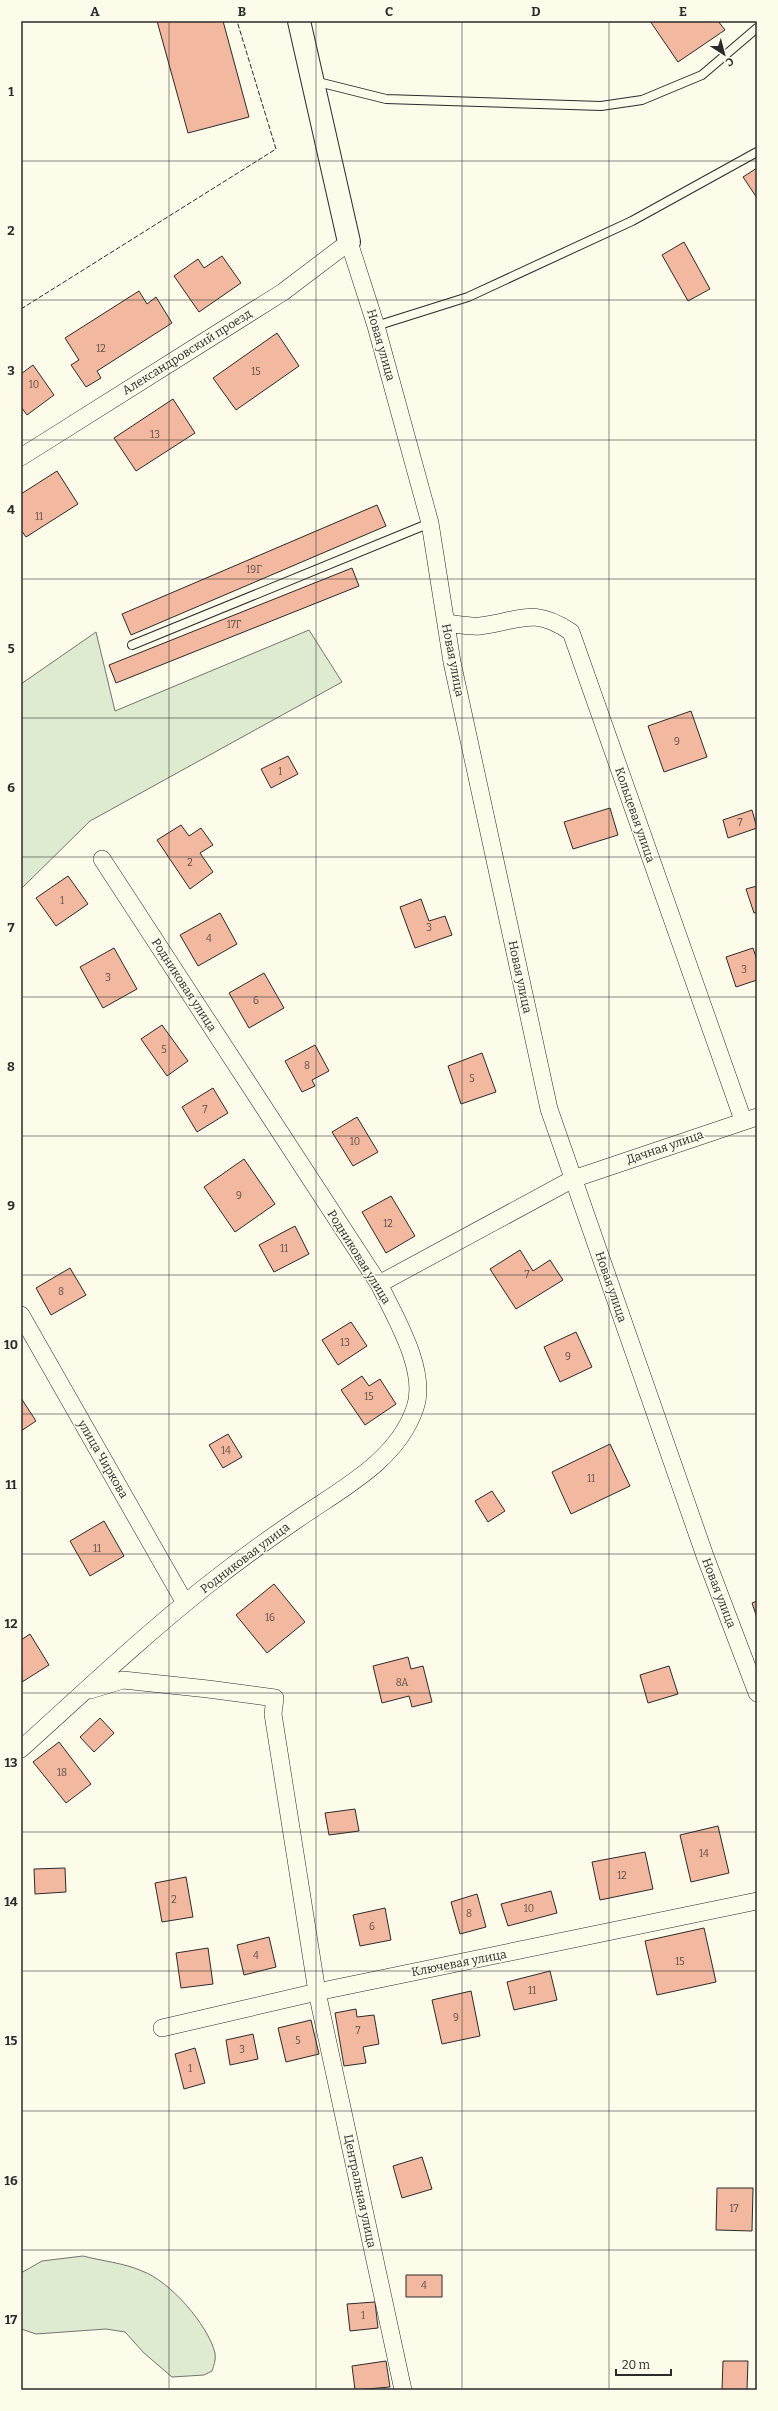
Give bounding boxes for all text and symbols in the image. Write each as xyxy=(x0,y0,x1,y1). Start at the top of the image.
text: A xyxy=(90,4,100,19)
text: B xyxy=(238,4,246,19)
text: C xyxy=(385,4,393,19)
text: D xyxy=(531,4,541,19)
text: E xyxy=(679,4,687,19)
north arrow xyxy=(704,34,744,74)
text: С xyxy=(723,54,736,69)
text: 1 xyxy=(8,84,14,99)
text: 2 xyxy=(7,223,15,238)
street label: Александровский проезд xyxy=(120,306,254,398)
street label: Новая улица xyxy=(364,307,398,383)
house number: 12 xyxy=(96,343,106,355)
text: 3 xyxy=(7,363,15,378)
house number: 15 xyxy=(251,366,261,378)
house number: 10 xyxy=(29,379,39,391)
house number: 13 xyxy=(150,429,160,441)
text: 4 xyxy=(7,502,15,517)
house number: 11 xyxy=(35,511,43,523)
house number: 19Г xyxy=(246,564,262,576)
house number: 17Г xyxy=(227,619,242,631)
street label: Новая улица xyxy=(439,622,467,698)
text: 5 xyxy=(7,641,15,656)
house number: 9 xyxy=(674,736,680,748)
house number: 1 xyxy=(278,766,282,778)
street label: Кольцевая улица xyxy=(612,766,658,865)
text: 6 xyxy=(7,780,15,795)
house number: 7 xyxy=(737,817,743,829)
house number: 2 xyxy=(187,857,193,869)
house number: 1 xyxy=(60,895,64,907)
text: 7 xyxy=(8,920,15,935)
house number: 3 xyxy=(426,922,432,934)
house number: 4 xyxy=(206,933,212,945)
street label: Родниковая улица xyxy=(149,936,220,1034)
street label: Новая улица xyxy=(505,939,535,1015)
house number: 3 xyxy=(741,964,747,976)
house number: 3 xyxy=(105,972,111,984)
house number: 6 xyxy=(253,995,259,1007)
house number: 5 xyxy=(161,1044,167,1056)
text: 8 xyxy=(7,1059,15,1074)
house number: 8 xyxy=(304,1060,310,1072)
house number: 5 xyxy=(469,1073,475,1085)
house number: 7 xyxy=(202,1104,208,1116)
street label: Дачная улица xyxy=(625,1127,706,1167)
house number: 10 xyxy=(350,1136,360,1148)
house number: 9 xyxy=(236,1190,242,1202)
text: 9 xyxy=(7,1198,15,1213)
street label: Родниковая улица xyxy=(324,1207,394,1307)
house number: 12 xyxy=(383,1218,393,1230)
house number: 11 xyxy=(280,1243,288,1255)
street label: Новая улица xyxy=(592,1250,630,1325)
house number: 7 xyxy=(524,1269,530,1281)
house number: 8 xyxy=(58,1286,64,1298)
text: 10 xyxy=(4,1337,18,1352)
house number: 13 xyxy=(340,1337,350,1349)
house number: 9 xyxy=(565,1351,571,1363)
house number: 15 xyxy=(364,1391,374,1403)
street label: улица Чиркова xyxy=(74,1417,131,1501)
house number: 14 xyxy=(221,1445,231,1457)
house number: 11 xyxy=(587,1473,595,1485)
text: 11 xyxy=(5,1477,17,1492)
street label: Родниковая улица xyxy=(198,1520,293,1596)
house number: 11 xyxy=(93,1543,101,1555)
street label: Новая улица xyxy=(699,1556,739,1630)
house number: 16 xyxy=(265,1612,275,1624)
text: 12 xyxy=(5,1616,17,1631)
house number: 8А xyxy=(396,1677,409,1689)
text: 13 xyxy=(4,1755,18,1770)
house number: 18 xyxy=(57,1767,67,1779)
house number: 14 xyxy=(699,1848,709,1860)
house number: 12 xyxy=(617,1870,627,1882)
text: 14 xyxy=(4,1894,18,1909)
house number: 2 xyxy=(171,1894,177,1906)
house number: 10 xyxy=(524,1903,534,1915)
house number: 8 xyxy=(466,1908,472,1920)
house number: 6 xyxy=(369,1921,375,1933)
street label: Ключевая улица xyxy=(410,1947,508,1979)
house number: 4 xyxy=(253,1950,259,1962)
house number: 15 xyxy=(675,1956,685,1968)
house number: 11 xyxy=(528,1985,536,1997)
house number: 9 xyxy=(453,2012,459,2024)
house number: 7 xyxy=(355,2025,361,2037)
text: 15 xyxy=(5,2033,17,2048)
house number: 5 xyxy=(295,2035,301,2047)
house number: 3 xyxy=(239,2044,245,2056)
house number: 1 xyxy=(188,2063,192,2075)
street label: Центральная улица xyxy=(341,2133,379,2249)
text: 16 xyxy=(4,2173,18,2188)
house number: 17 xyxy=(730,2203,738,2215)
house number: 4 xyxy=(421,2280,427,2292)
house number: 1 xyxy=(361,2310,365,2322)
text: 17 xyxy=(5,2312,17,2327)
scale bar xyxy=(616,2351,671,2377)
text: 20 m xyxy=(622,2358,651,2372)

